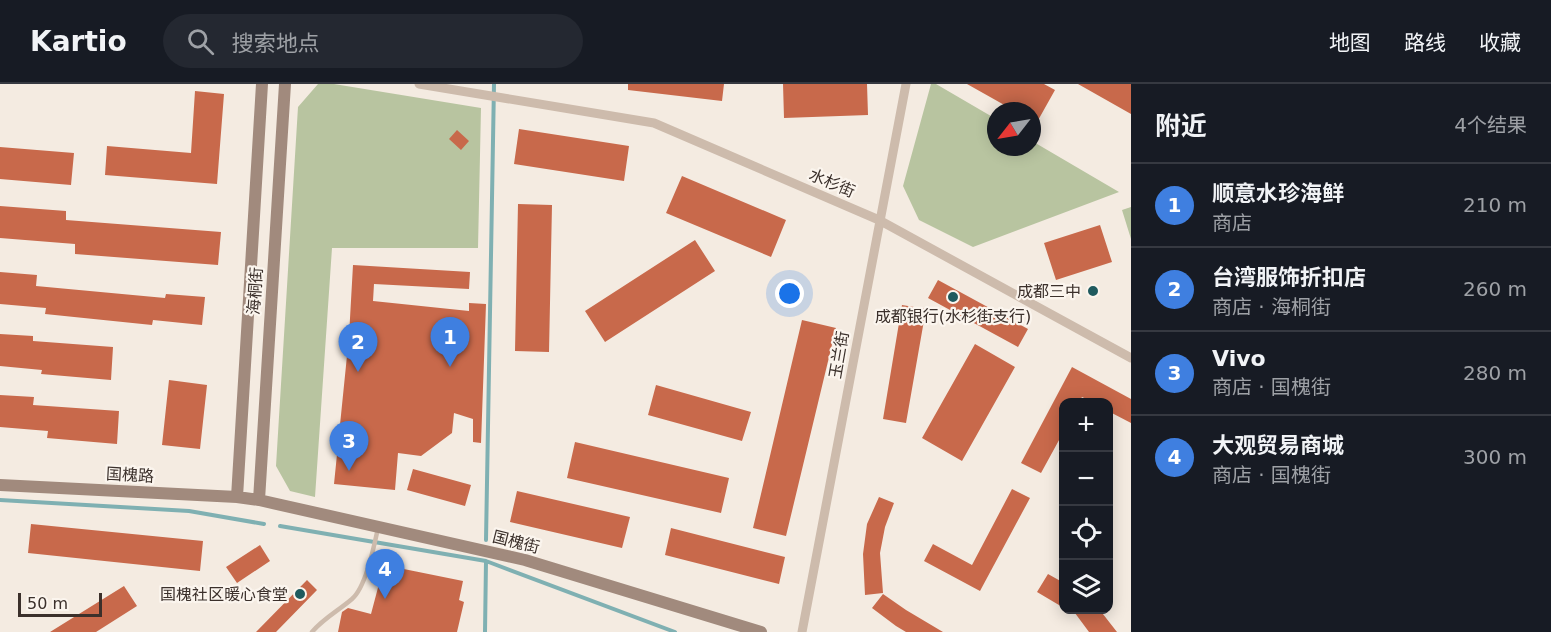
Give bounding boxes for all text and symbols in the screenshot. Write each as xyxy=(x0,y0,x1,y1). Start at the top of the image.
search box xyxy=(163,14,583,68)
text: Kartio xyxy=(30,25,127,58)
icon: search xyxy=(184,25,217,58)
text: 搜索地点 xyxy=(232,31,320,56)
text: 地图 xyxy=(1329,31,1371,55)
text: 路线 xyxy=(1404,31,1446,55)
text: 收藏 xyxy=(1479,31,1521,55)
north arrow xyxy=(987,102,1041,156)
text: 附近 xyxy=(1155,111,1207,141)
text: 4个结果 xyxy=(1454,113,1527,137)
street label: 水杉街 xyxy=(806,165,858,201)
text: 顺意水珍海鲜 xyxy=(1212,181,1344,206)
text: 1 xyxy=(1168,193,1181,217)
text: 210 m xyxy=(1463,193,1527,217)
text: 商店 xyxy=(1212,211,1252,235)
text: 台湾服饰折扣店 xyxy=(1212,265,1366,290)
street label: 海桐街 xyxy=(244,266,266,316)
text: 2 xyxy=(1168,277,1181,301)
text: 260 m xyxy=(1463,277,1527,301)
your location xyxy=(775,279,804,308)
place label: 成都三中 xyxy=(1017,282,1081,301)
marker: 成都三中 xyxy=(1086,284,1100,298)
marker: 成都银行(水杉街支行) xyxy=(946,290,960,304)
text: 商店 · 海桐街 xyxy=(1212,295,1331,319)
place label: 成都银行(水杉街支行) xyxy=(875,307,1031,326)
pin: 1 xyxy=(430,318,470,367)
pin: 2 xyxy=(338,322,378,372)
street label: 玉兰街 xyxy=(825,330,853,380)
text: Vivo xyxy=(1212,346,1266,371)
text: 3 xyxy=(1168,361,1181,385)
text: 280 m xyxy=(1463,361,1527,385)
text: 商店 · 国槐街 xyxy=(1212,375,1331,399)
map controls xyxy=(1059,398,1113,614)
button: + xyxy=(1059,398,1113,452)
pin: 3 xyxy=(330,422,368,471)
text: 大观贸易商城 xyxy=(1212,433,1344,458)
text: 4 xyxy=(1168,445,1181,469)
text: 300 m xyxy=(1463,445,1527,469)
button: − xyxy=(1059,452,1113,506)
text: 商店 · 国槐街 xyxy=(1212,463,1331,487)
street label: 国槐路 xyxy=(106,464,154,486)
button: locate xyxy=(1059,506,1113,560)
street label: 国槐街 xyxy=(490,527,542,557)
pin: 4 xyxy=(366,550,404,599)
button: layers xyxy=(1059,560,1113,614)
place label: 国槐社区暖心食堂 xyxy=(160,585,288,604)
marker: 国槐社区暖心食堂 xyxy=(293,587,307,601)
scale bar xyxy=(18,590,102,618)
text: 50 m xyxy=(27,594,68,613)

